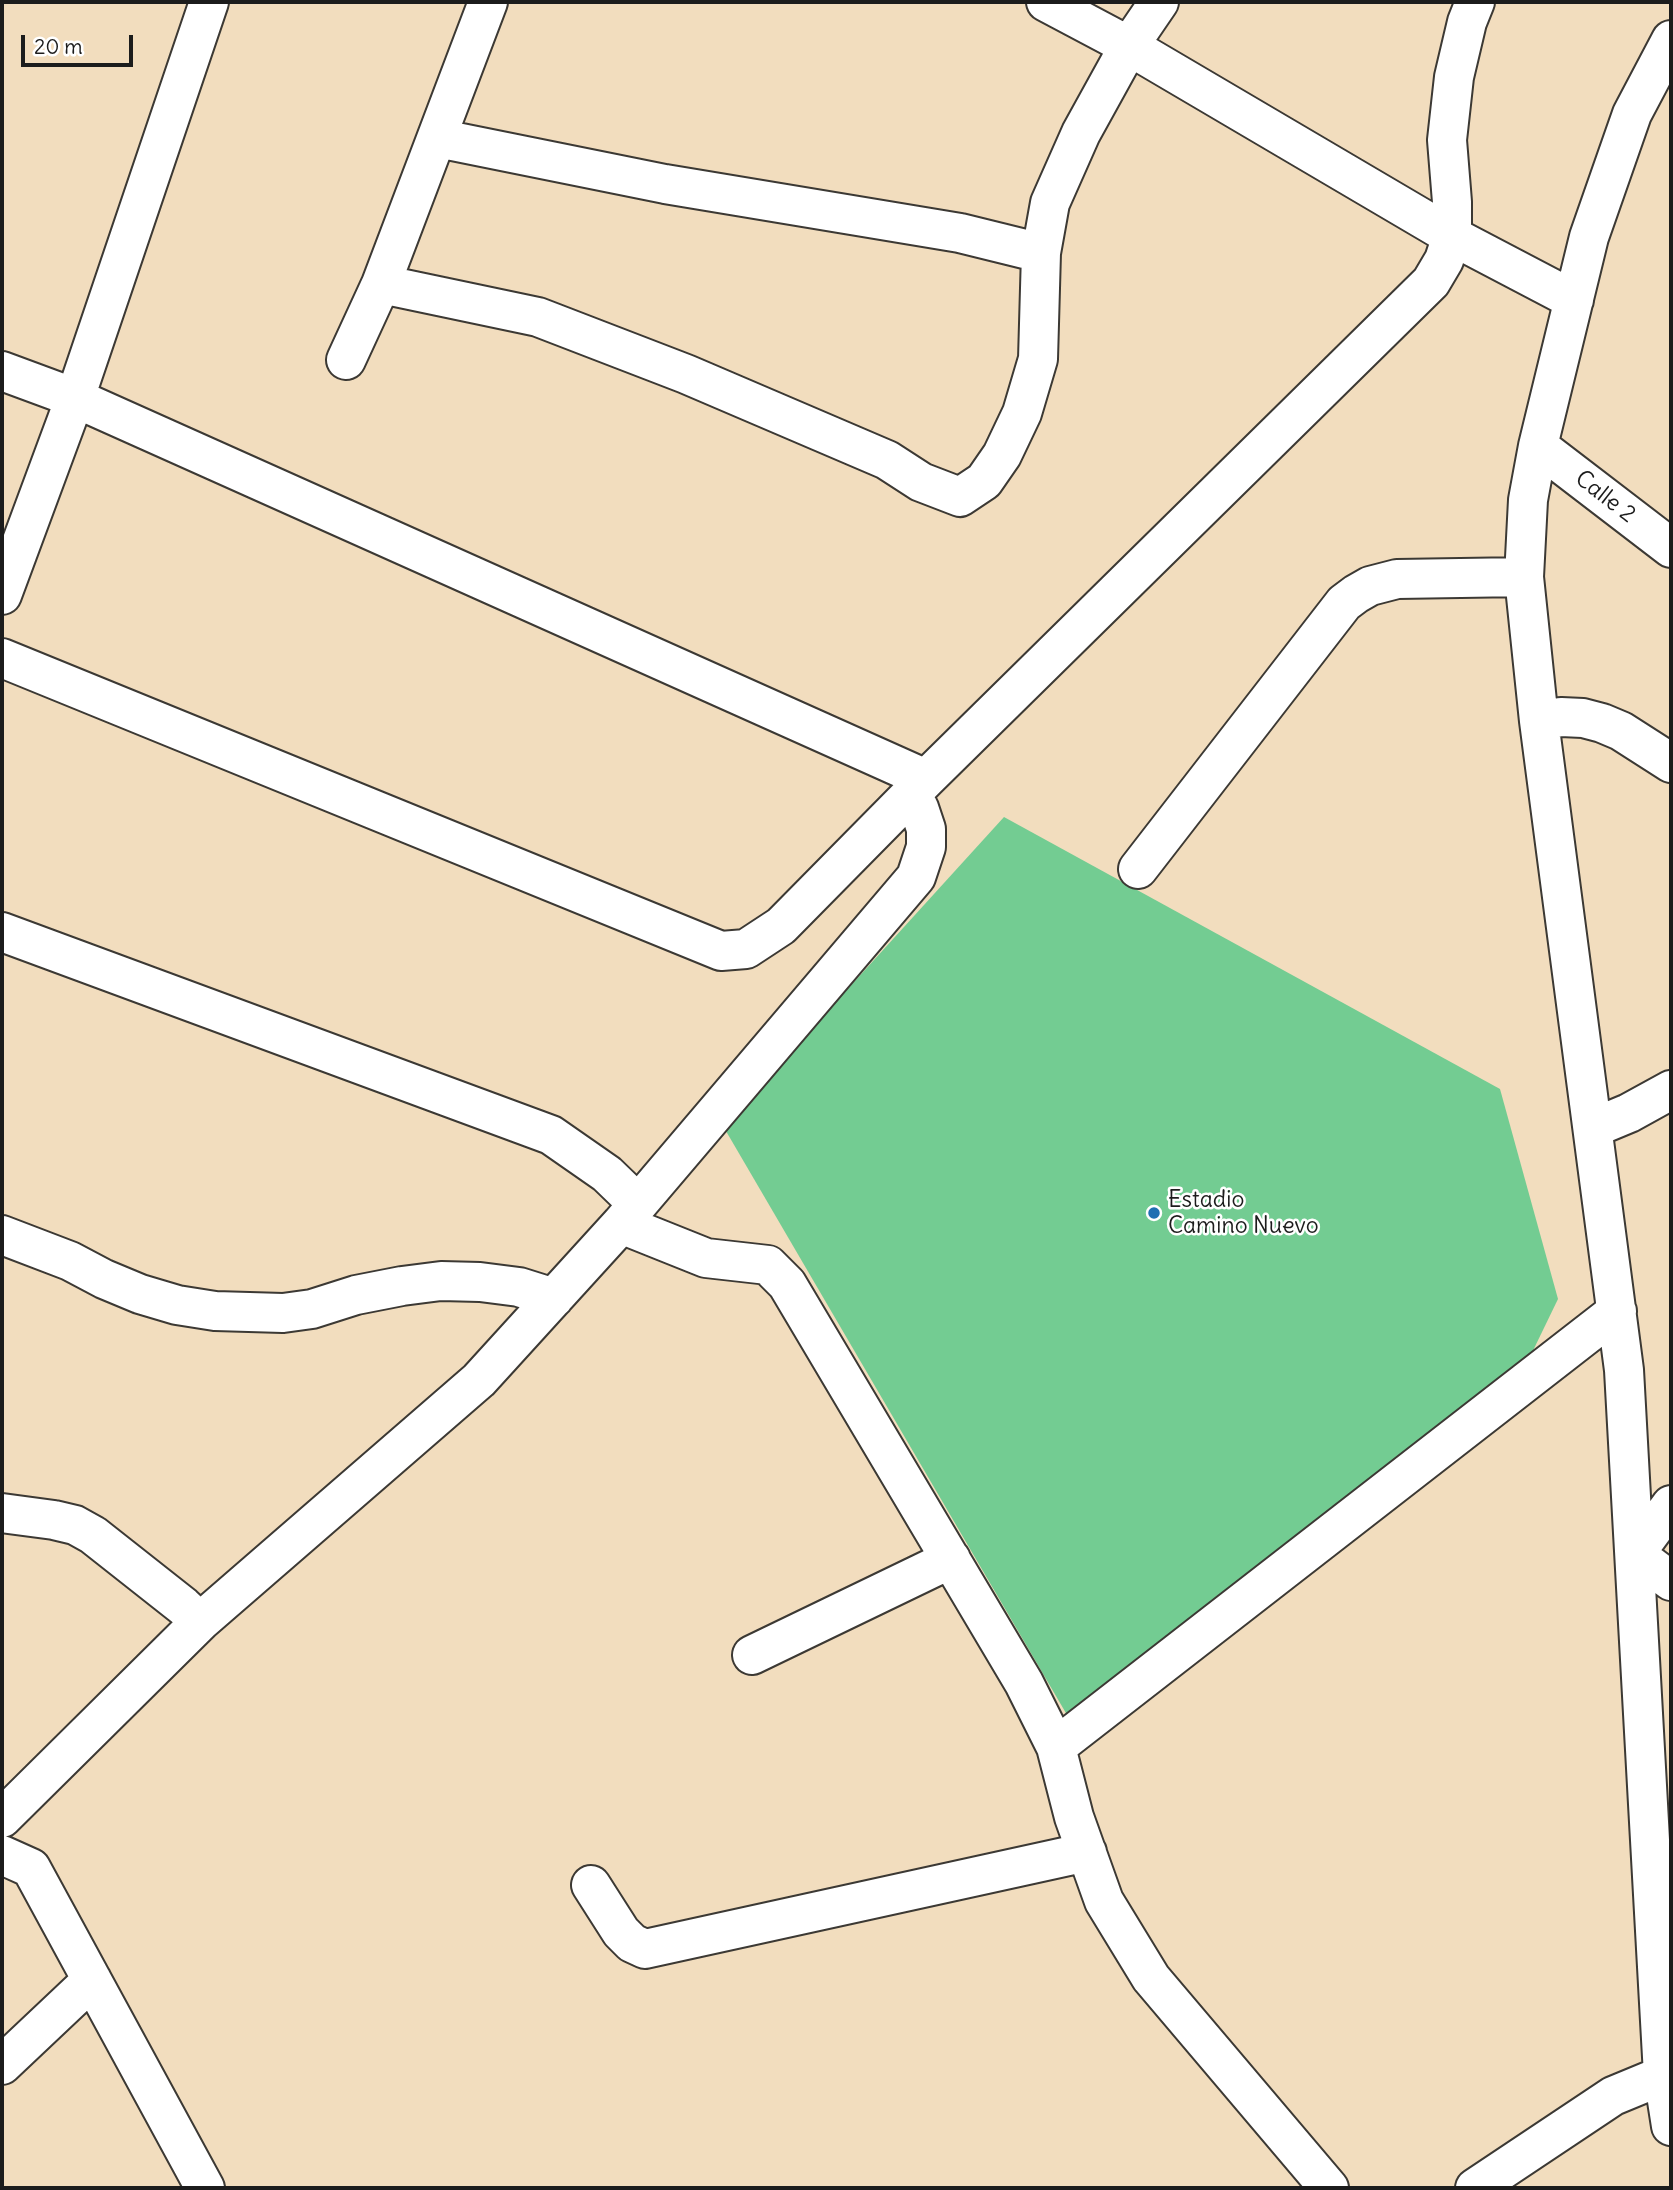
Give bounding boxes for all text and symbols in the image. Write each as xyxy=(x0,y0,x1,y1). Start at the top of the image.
scale bar xyxy=(24,21,136,65)
text: 20 m xyxy=(34,33,83,60)
street label: Calle 2 xyxy=(1569,465,1641,529)
place label: Estadio Camino Nuevo xyxy=(1168,1186,1319,1240)
marker: Estadio Camino Nuevo xyxy=(1146,1205,1162,1221)

